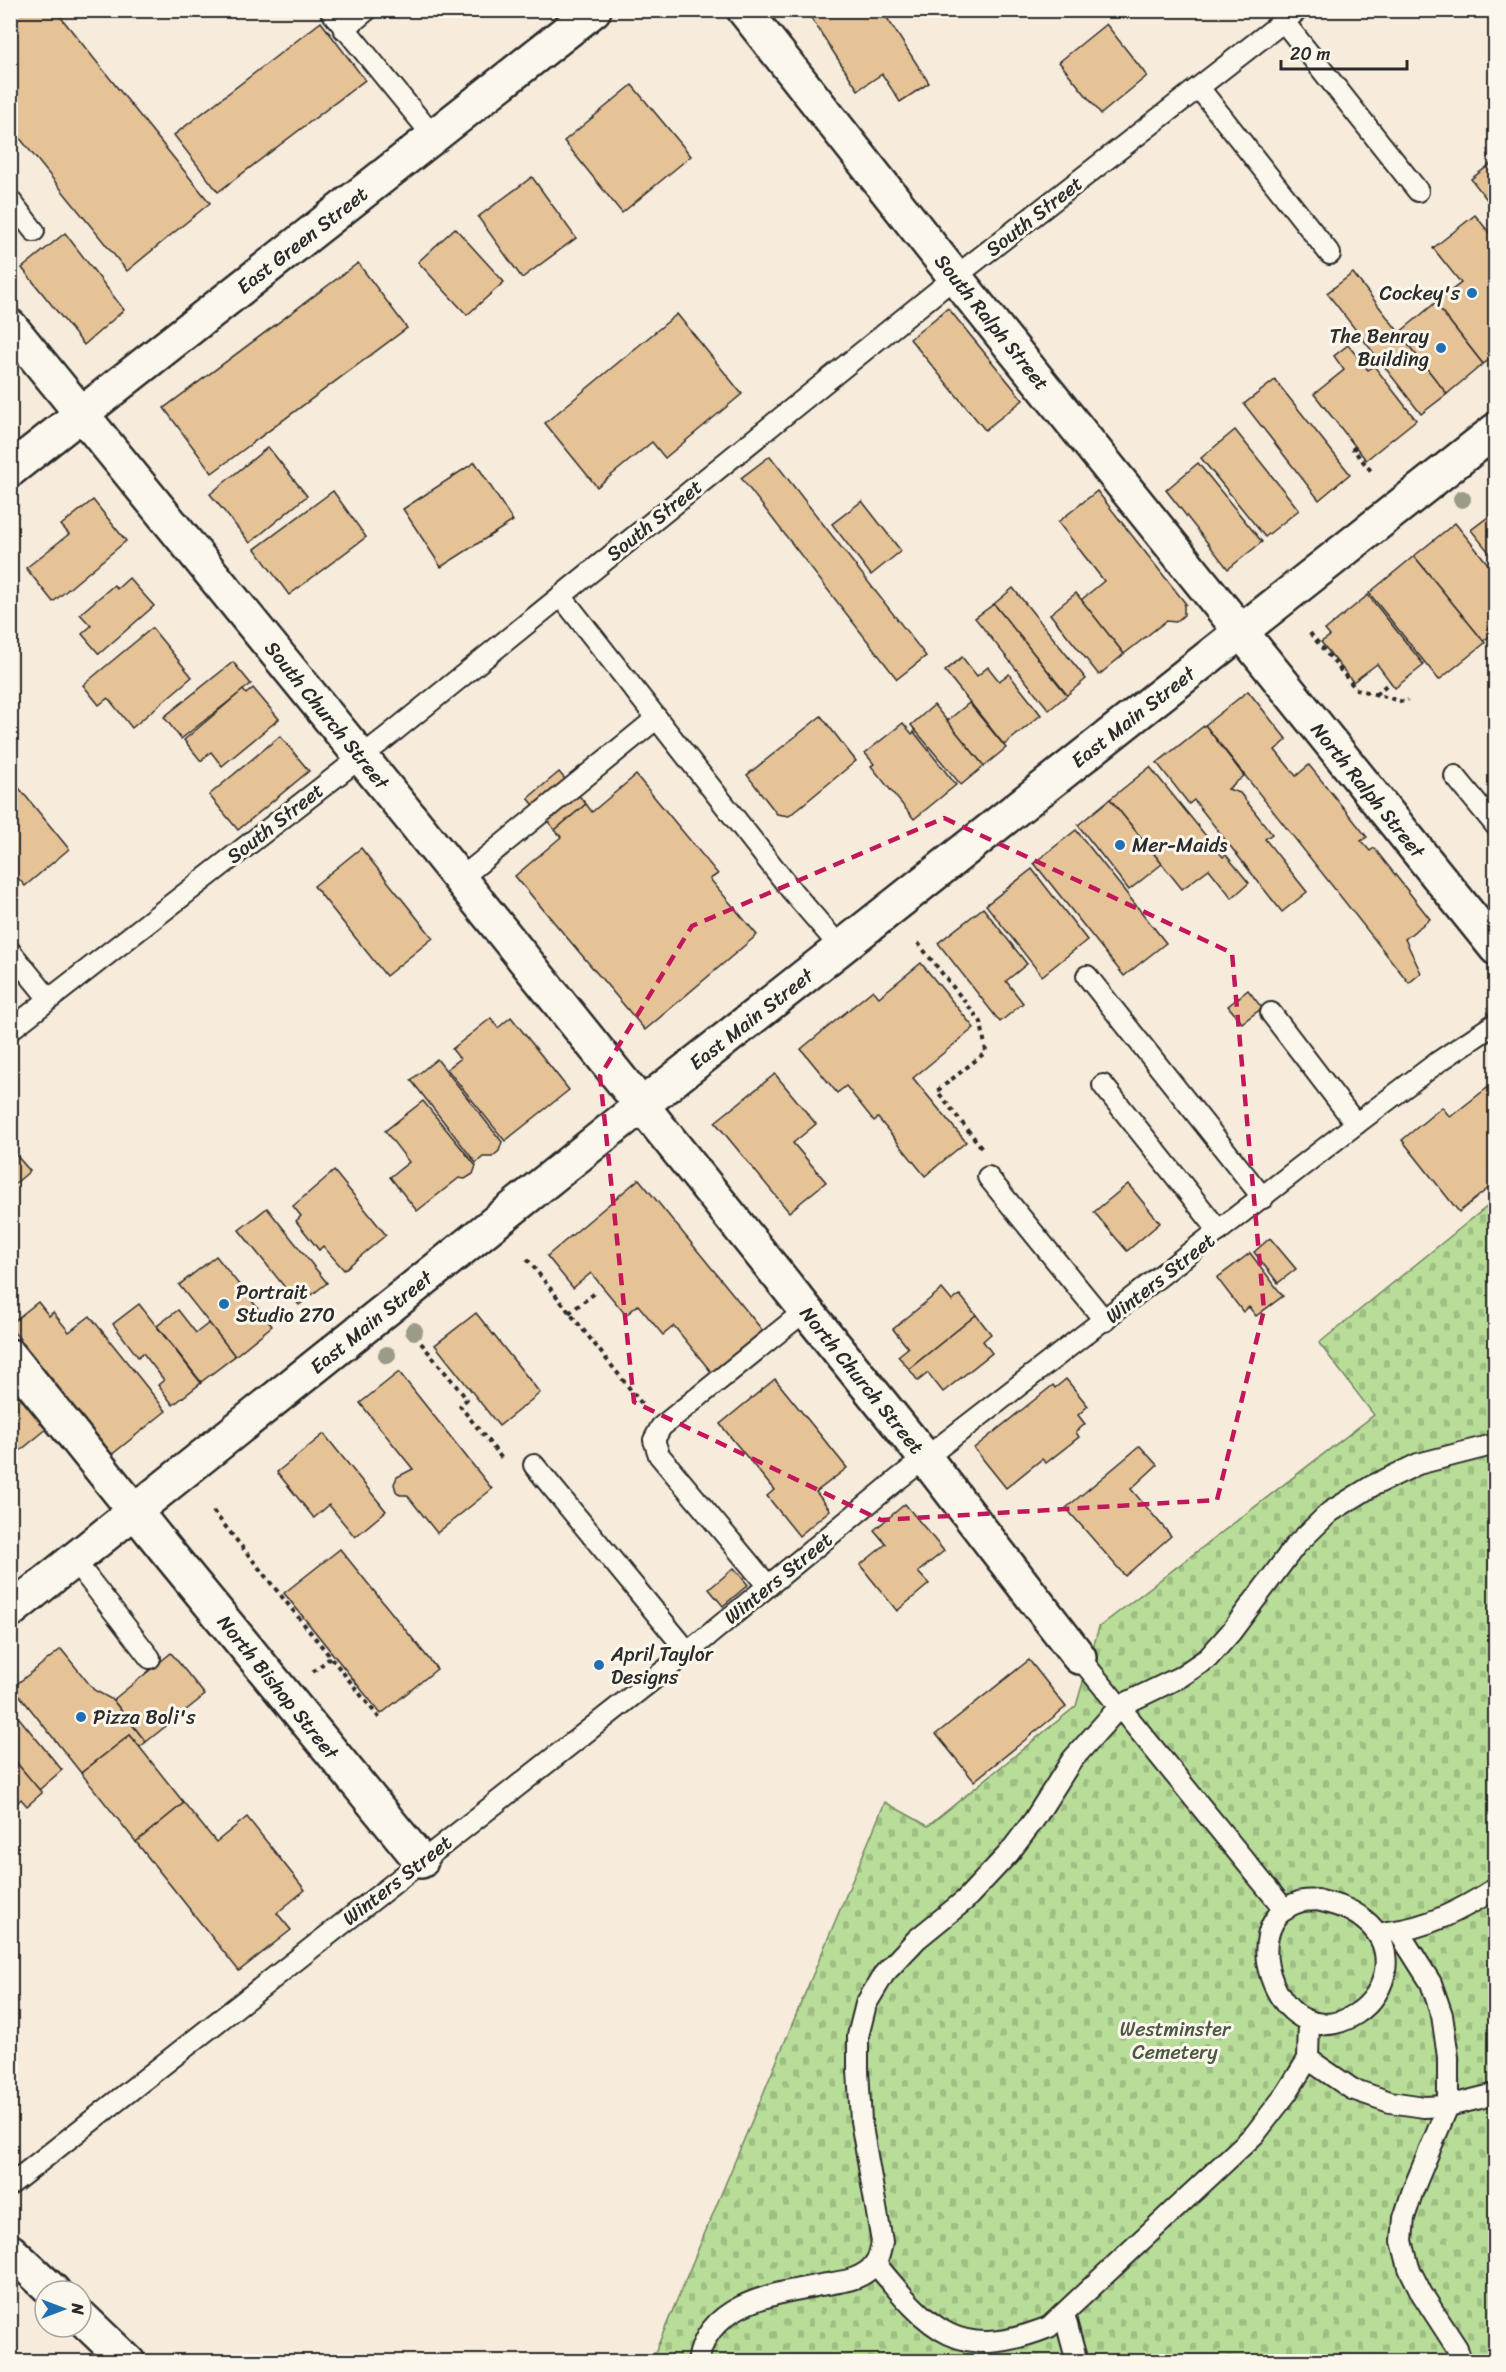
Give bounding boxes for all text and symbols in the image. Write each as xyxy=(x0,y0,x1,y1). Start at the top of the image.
scale bar xyxy=(1281,33,1407,71)
text: 20 m xyxy=(1290,38,1330,70)
street label: South Street xyxy=(978,167,1091,266)
street label: East Green Street xyxy=(229,177,376,303)
street label: South Ralph Street xyxy=(925,246,1058,399)
place label: Cockey's xyxy=(1380,276,1461,311)
marker: Cockey's xyxy=(1465,286,1479,300)
place label: The Benray Building xyxy=(1329,319,1430,377)
marker: The Benray Building xyxy=(1434,341,1448,355)
street label: South Street xyxy=(598,470,711,570)
street label: South Church Street xyxy=(255,633,399,798)
street label: East Main Street xyxy=(1063,657,1204,777)
street label: North Ralph Street xyxy=(1301,714,1434,867)
street label: South Street xyxy=(219,774,332,873)
place label: Mer-Maids xyxy=(1132,828,1228,863)
marker: Mer-Maids xyxy=(1113,838,1127,852)
street label: East Main Street xyxy=(681,959,822,1079)
street label: Winters Street xyxy=(1097,1224,1223,1333)
street label: East Main Street xyxy=(302,1261,441,1383)
place label: Portrait Studio 270 xyxy=(236,1275,335,1333)
marker: Portrait Studio 270 xyxy=(217,1297,231,1311)
street label: North Church Street xyxy=(790,1298,933,1463)
street label: Winters Street xyxy=(716,1523,841,1634)
street label: North Bishop Street xyxy=(208,1607,348,1768)
place label: April Taylor Designs xyxy=(610,1637,714,1695)
marker: April Taylor Designs xyxy=(592,1658,606,1672)
place label: Pizza Boli's xyxy=(93,1700,196,1735)
marker: Pizza Boli's xyxy=(74,1710,88,1724)
street label: Winters Street xyxy=(334,1826,460,1935)
park label: Westminster Cemetery xyxy=(1120,2012,1232,2070)
north arrow xyxy=(33,2279,93,2339)
text: N xyxy=(63,2302,92,2315)

